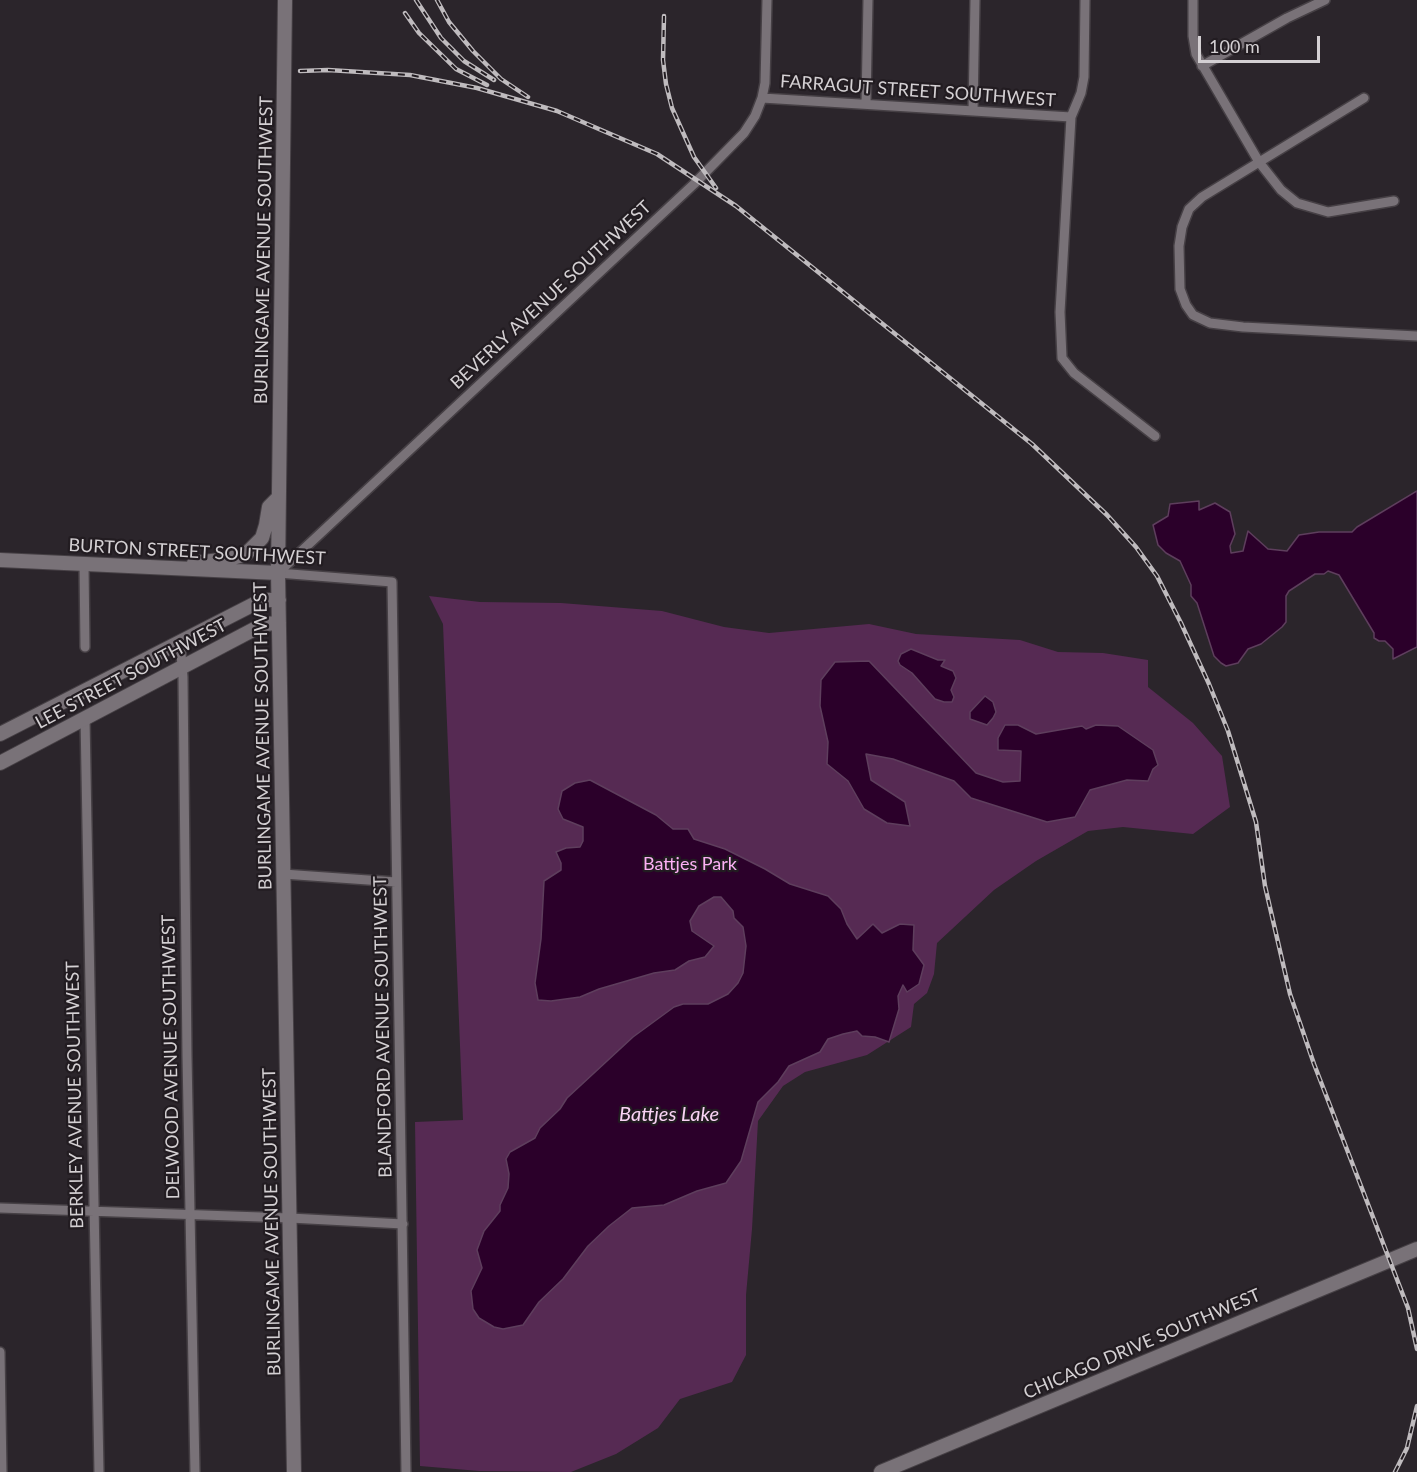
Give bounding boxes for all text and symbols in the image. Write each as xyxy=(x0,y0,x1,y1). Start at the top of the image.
scale bar xyxy=(1201,24,1322,62)
text: 100 m xyxy=(1209,35,1260,57)
street label: FARRAGUT STREET SOUTHWEST xyxy=(779,71,1057,111)
street label: BURLINGAME AVENUE SOUTHWEST xyxy=(251,96,277,404)
street label: BEVERLY AVENUE SOUTHWEST xyxy=(446,196,656,394)
street label: BURTON STREET SOUTHWEST xyxy=(68,534,326,570)
street label: BURLINGAME AVENUE SOUTHWEST xyxy=(250,582,276,890)
street label: LEE STREET SOUTHWEST xyxy=(32,614,230,734)
park label: Battjes Park xyxy=(643,853,737,875)
street label: BLANDFORD AVENUE SOUTHWEST xyxy=(370,876,396,1178)
street label: DELWOOD AVENUE SOUTHWEST xyxy=(158,914,184,1200)
street label: BERKLEY AVENUE SOUTHWEST xyxy=(62,961,88,1229)
street label: BURLINGAME AVENUE SOUTHWEST xyxy=(259,1068,285,1376)
water label: Battjes Lake xyxy=(619,1103,719,1127)
street label: CHICAGO DRIVE SOUTHWEST xyxy=(1020,1284,1264,1404)

